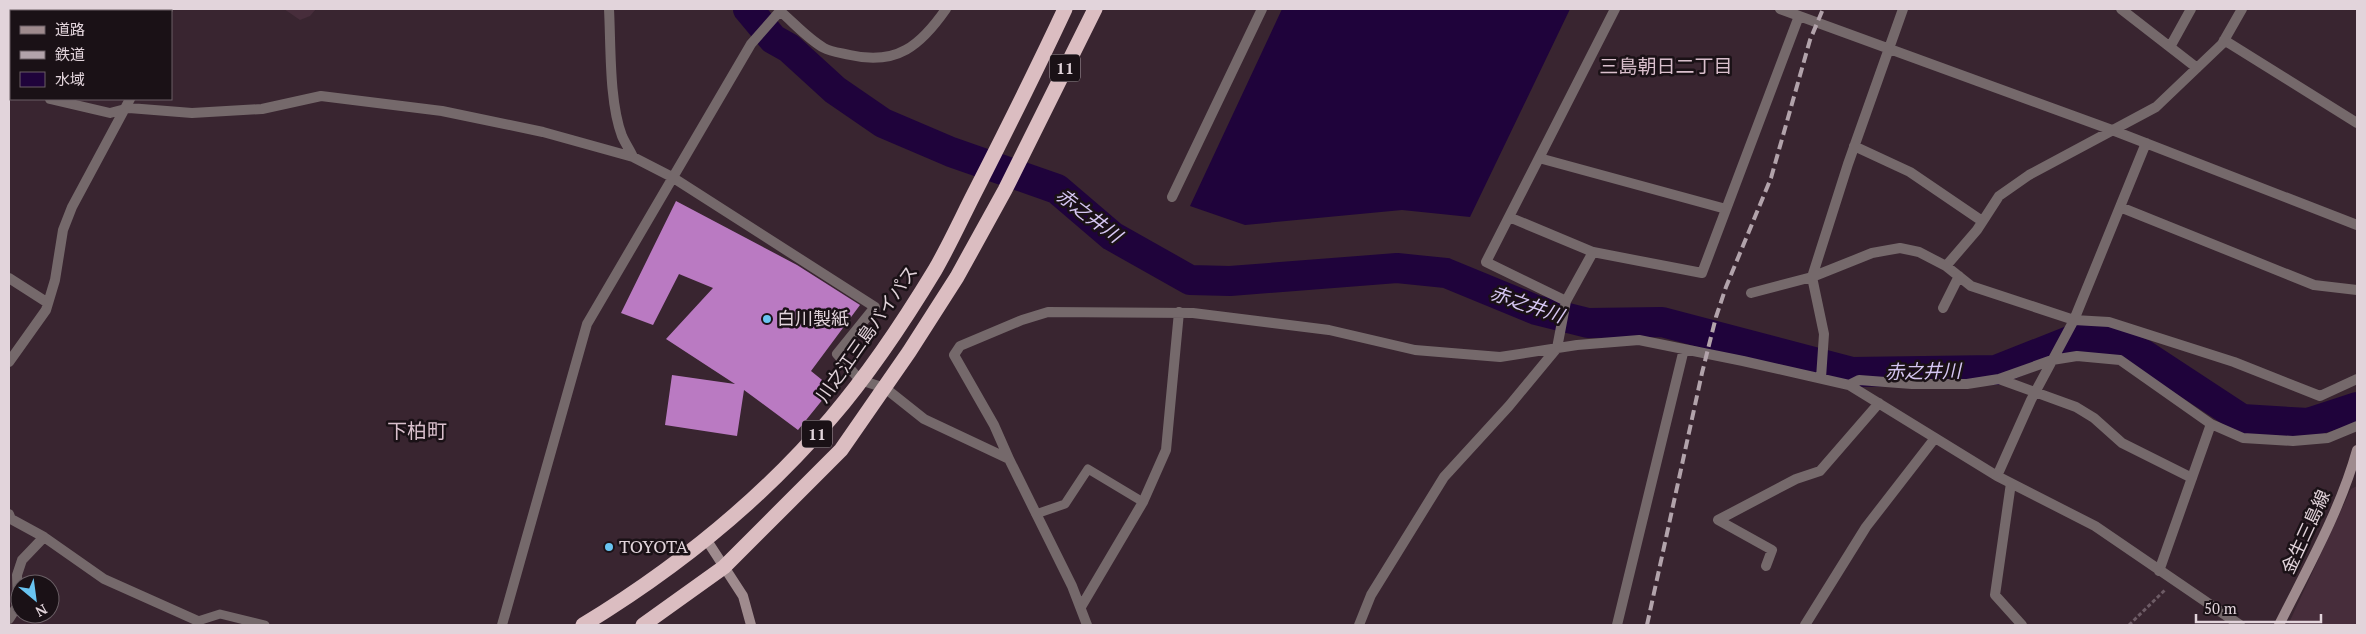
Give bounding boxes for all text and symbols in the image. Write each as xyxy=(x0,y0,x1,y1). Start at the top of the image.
legend xyxy=(10,10,172,100)
text: 道路 xyxy=(55,19,85,39)
text: 鉄道 xyxy=(55,44,85,64)
district label: 三島朝日二丁目 xyxy=(1599,53,1733,78)
road number: 11 xyxy=(1050,54,1080,82)
text: 水域 xyxy=(55,69,85,89)
water label: 赤之井川 xyxy=(1051,182,1129,249)
street label: 川之江三島バイパス xyxy=(810,260,922,407)
water label: 赤之井川 xyxy=(1487,279,1569,328)
place label: 白川製紙 xyxy=(777,306,849,330)
marker: 白川製紙 xyxy=(761,313,773,325)
water label: 赤之井川 xyxy=(1885,357,1963,384)
district label: 下柏町 xyxy=(387,417,447,444)
road number: 11 xyxy=(802,420,832,448)
street label: 金生三島線 xyxy=(2275,486,2335,577)
place label: TOYOTA xyxy=(619,534,689,558)
marker: TOYOTA xyxy=(603,541,615,553)
north arrow xyxy=(10,574,60,624)
scale bar xyxy=(2196,592,2321,624)
text: 50 m xyxy=(2204,598,2237,618)
text: N xyxy=(32,600,51,622)

